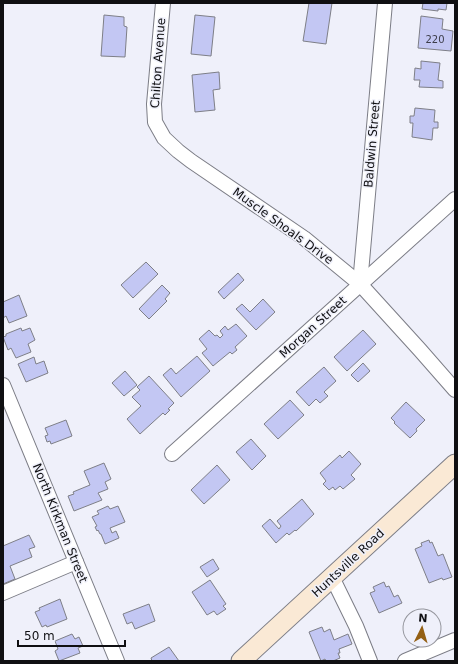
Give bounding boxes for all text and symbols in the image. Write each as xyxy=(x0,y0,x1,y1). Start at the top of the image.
street label: Chilton Avenue xyxy=(148,17,168,109)
house number: 220 xyxy=(425,34,445,45)
street label: Baldwin Street xyxy=(361,99,383,188)
street label: Muscle Shoals Drive xyxy=(230,185,336,267)
street label: Morgan Street xyxy=(277,293,350,361)
street label: North Kirkman Street xyxy=(30,461,90,585)
street label: Huntsville Road xyxy=(309,526,387,600)
north arrow xyxy=(402,608,442,648)
text: N xyxy=(418,612,428,625)
scale bar xyxy=(18,622,125,648)
text: 50 m xyxy=(24,629,55,643)

